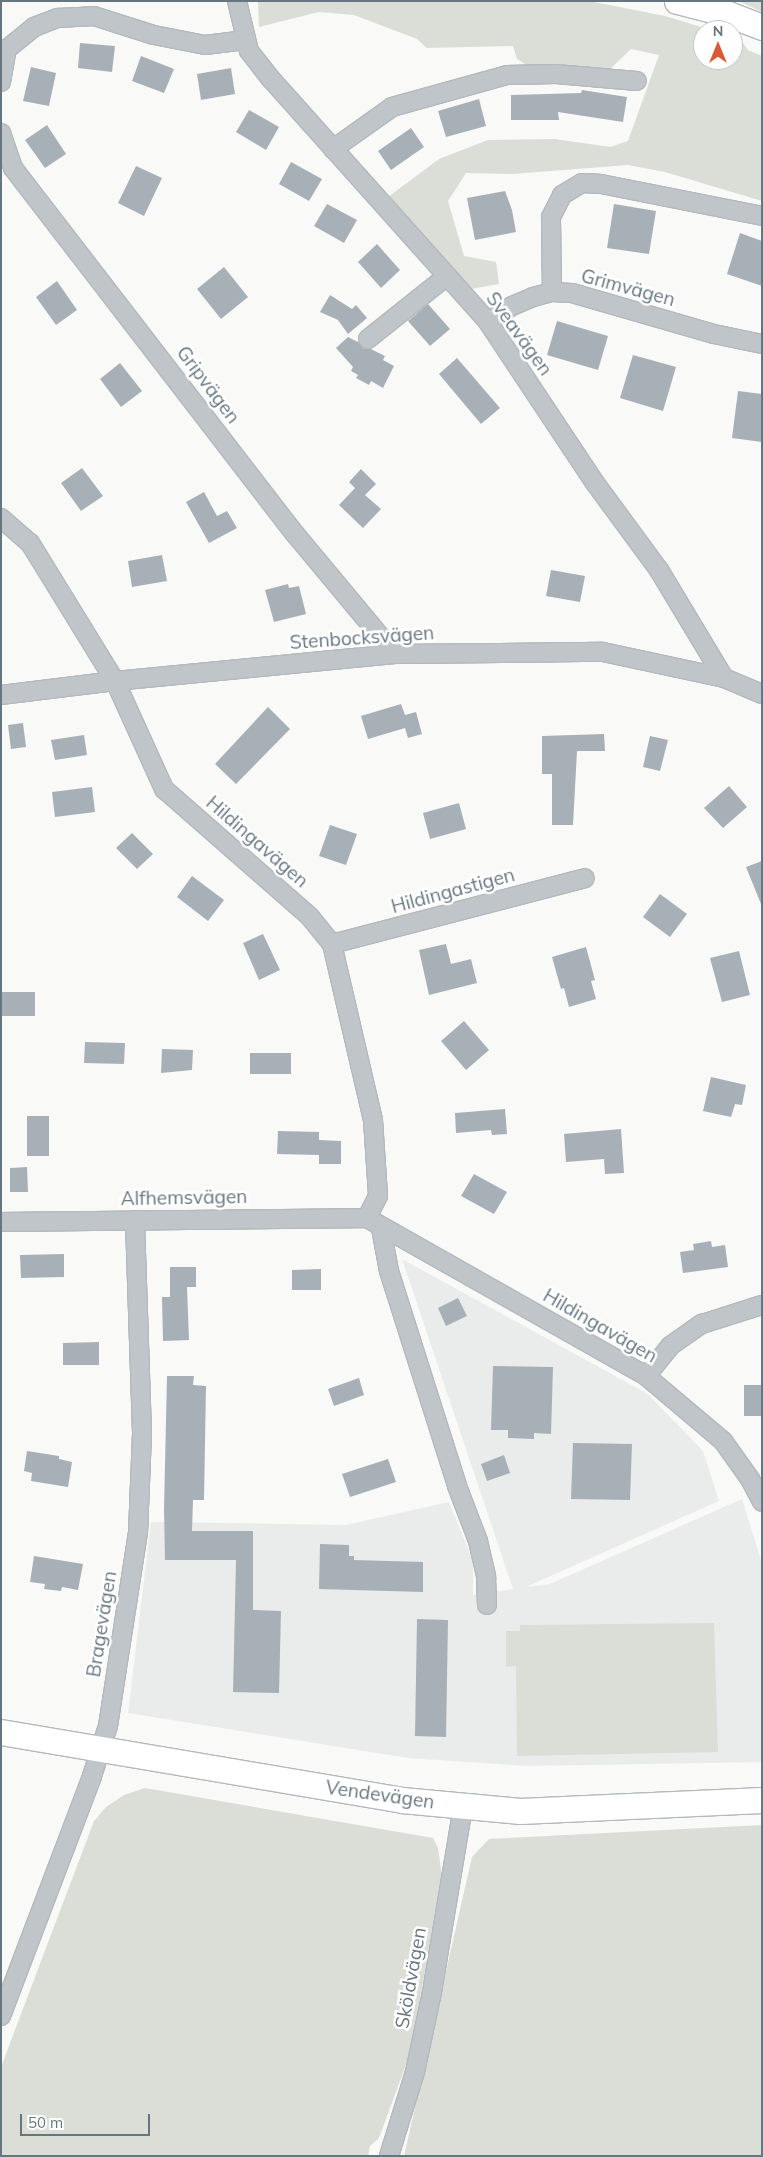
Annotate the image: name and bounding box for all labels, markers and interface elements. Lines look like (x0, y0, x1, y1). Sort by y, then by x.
north arrow (693, 20, 743, 70)
text: N (713, 22, 723, 40)
street label: Grimvägen (579, 265, 677, 311)
street label: Sveavägen (481, 288, 557, 380)
street label: Gripvägen (172, 342, 244, 428)
street label: Stenbocksvägen (289, 622, 435, 654)
street label: Hildingavägen (201, 791, 313, 893)
street label: Hildingastigen (389, 864, 517, 918)
street label: Alfhemsvägen (120, 1185, 248, 1211)
street label: Hildingavägen (539, 1284, 661, 1368)
street label: Bragevägen (82, 1569, 122, 1679)
street label: Vendevägen (324, 1776, 436, 1814)
street label: Sköldvägen (391, 1926, 431, 2030)
scale bar (22, 2104, 152, 2136)
text: 50 m (28, 2113, 63, 2132)

